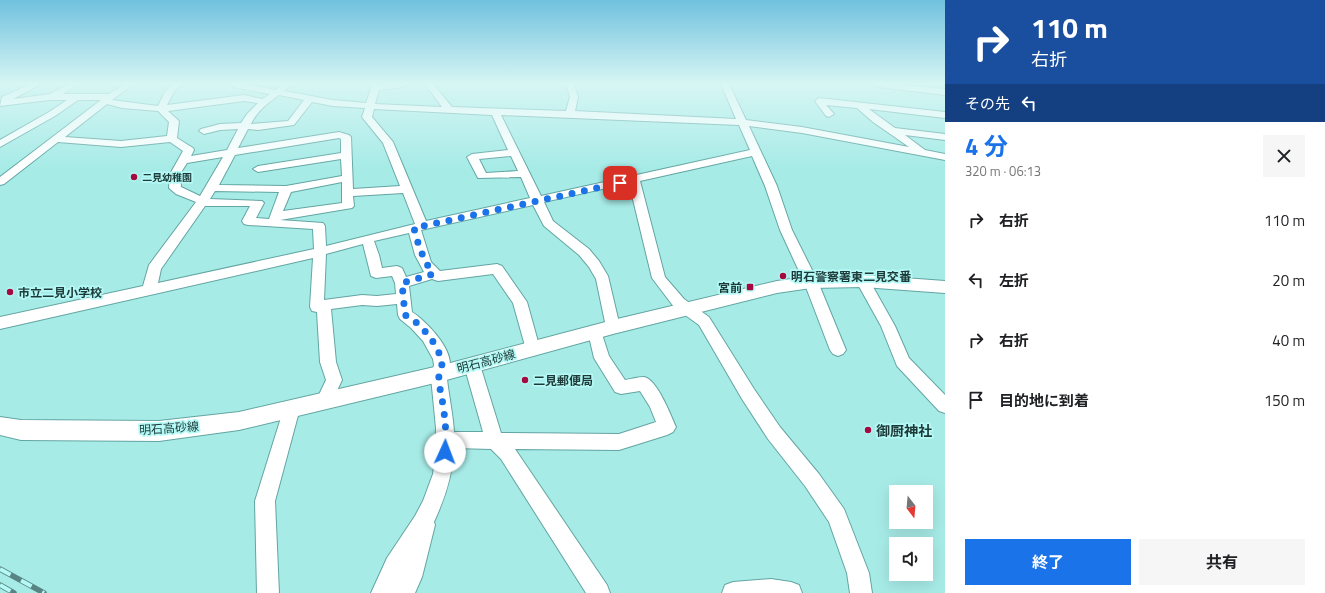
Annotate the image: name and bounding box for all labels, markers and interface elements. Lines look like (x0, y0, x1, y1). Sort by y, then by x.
text: 110 m (1031, 6, 1108, 49)
icon: right (965, 16, 1017, 68)
text: 右折 (1031, 46, 1067, 73)
text: その先 (965, 92, 1010, 115)
icon: left (1018, 92, 1040, 114)
text: 4 分 (965, 128, 1008, 164)
button: close (1263, 135, 1305, 177)
text: 320 m · 06:13 (965, 161, 1041, 181)
pin (603, 166, 637, 200)
place label: 二見幼稚園 (142, 170, 192, 185)
marker: 二見幼稚園 (129, 172, 139, 182)
icon: arrive (609, 172, 631, 194)
icon: right (965, 209, 987, 231)
text: 右折 (999, 209, 1029, 232)
text: 110 m (1264, 209, 1305, 232)
place label: 明石警察署東二見交番 (791, 267, 912, 286)
icon: left (965, 269, 987, 291)
text: 左折 (999, 269, 1029, 292)
text: 20 m (1272, 269, 1305, 292)
marker: 明石警察署東二見交番 (778, 271, 788, 281)
place label: 宮前 (718, 278, 742, 297)
marker: 宮前 (745, 282, 755, 292)
place label: 市立二見小学校 (18, 283, 102, 302)
marker: 市立二見小学校 (5, 287, 15, 297)
icon: right (965, 329, 987, 351)
text: 右折 (999, 329, 1029, 352)
text: 40 m (1272, 329, 1305, 352)
street label: 明石高砂線 (455, 344, 517, 378)
place label: 二見郵便局 (533, 371, 593, 390)
marker: 二見郵便局 (520, 375, 530, 385)
icon: arrive (965, 389, 987, 411)
text: 目的地に到着 (999, 389, 1089, 412)
text: 150 m (1264, 389, 1305, 412)
street label: 明石高砂線 (138, 416, 200, 440)
place label: 御厨神社 (876, 420, 932, 441)
marker: 御厨神社 (863, 425, 873, 435)
position arrow (424, 431, 466, 473)
north arrow (889, 485, 933, 529)
map controls (889, 485, 933, 581)
button: sound (889, 537, 933, 581)
button: 終了 (965, 539, 1131, 585)
button: 共有 (1139, 539, 1305, 585)

